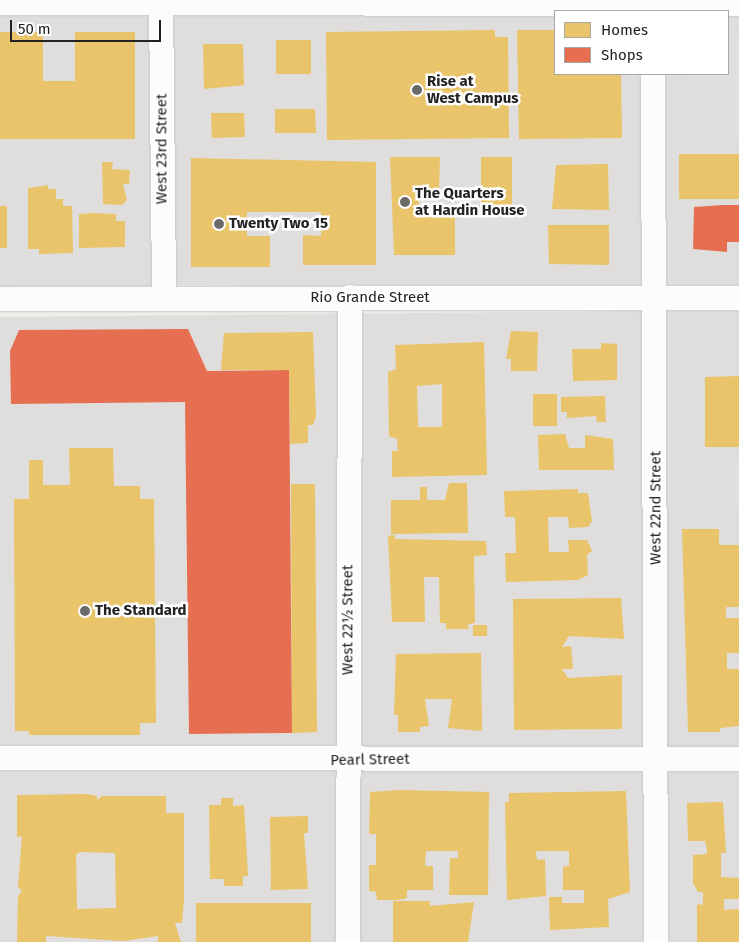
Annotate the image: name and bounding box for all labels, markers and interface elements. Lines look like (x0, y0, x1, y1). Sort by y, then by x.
scale bar (12, 10, 164, 42)
legend (554, 10, 729, 75)
text: 50 m (18, 20, 51, 38)
text: Homes (601, 21, 648, 39)
text: Shops (601, 46, 643, 64)
place label: Rise at West Campus (427, 72, 519, 107)
marker: Rise at West Campus (411, 84, 423, 96)
street label: West 23rd Street (153, 94, 171, 204)
place label: The Quarters at Hardin House (415, 184, 525, 219)
marker: The Quarters at Hardin House (399, 196, 411, 208)
place label: Twenty Two 15 (229, 215, 328, 233)
marker: Twenty Two 15 (213, 218, 225, 230)
street label: Rio Grande Street (310, 289, 430, 307)
street label: West 22nd Street (647, 451, 665, 565)
street label: West 22½ Street (339, 565, 357, 675)
place label: The Standard (95, 602, 186, 620)
marker: The Standard (79, 605, 91, 617)
street label: Pearl Street (330, 750, 410, 770)

